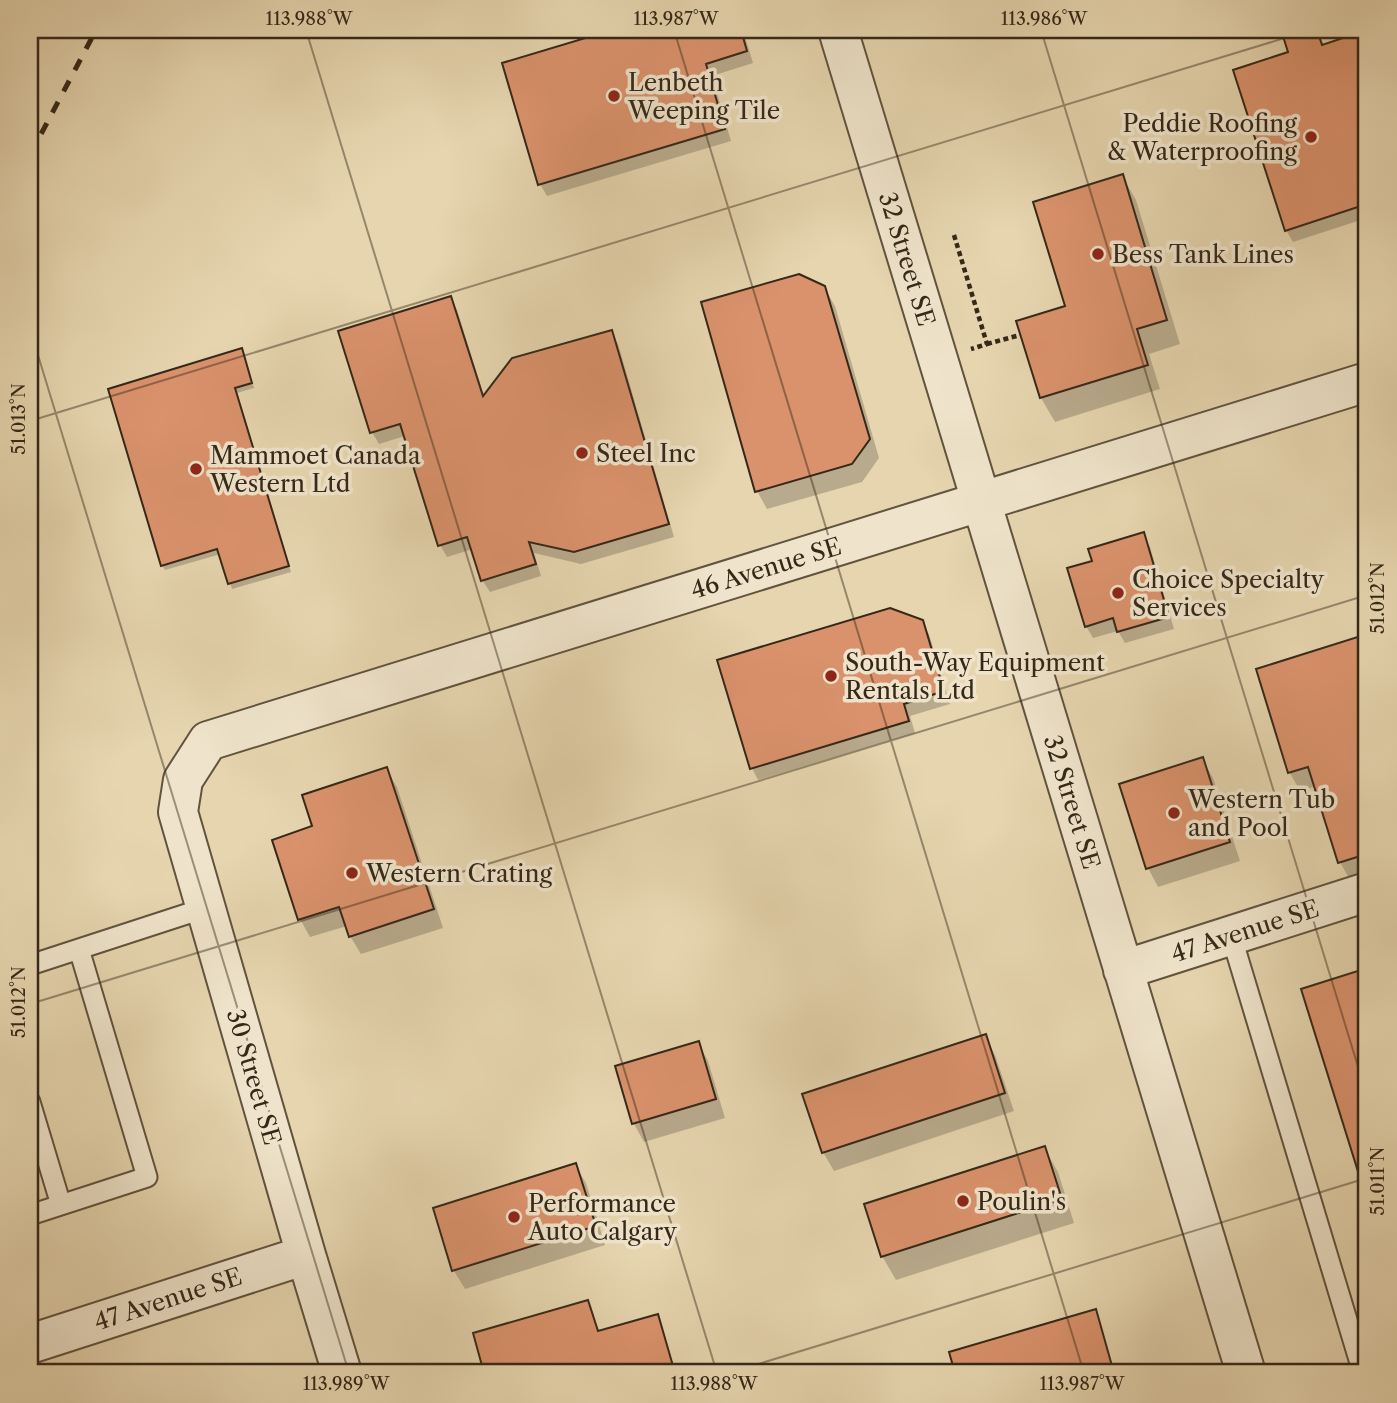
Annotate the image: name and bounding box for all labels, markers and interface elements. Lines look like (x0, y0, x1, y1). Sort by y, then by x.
text: 113.988°W (266, 8, 354, 30)
text: 113.987°W (633, 8, 720, 30)
text: 113.986°W (1001, 8, 1088, 30)
place label: Lenbeth Weeping Tile (627, 68, 780, 125)
marker: Lenbeth Weeping Tile (606, 88, 622, 104)
place label: Peddie Roofing & Waterproofing (1107, 109, 1297, 166)
marker: Peddie Roofing & Waterproofing (1303, 129, 1319, 145)
street label: 32 Street SE (873, 188, 941, 330)
place label: Bess Tank Lines (1112, 240, 1294, 269)
marker: Bess Tank Lines (1090, 246, 1106, 262)
text: 51.013°N (8, 383, 30, 455)
place label: Steel Inc (596, 439, 696, 468)
place label: Mammoet Canada Western Ltd (209, 441, 421, 498)
marker: Steel Inc (574, 445, 590, 461)
marker: Mammoet Canada Western Ltd (188, 461, 204, 477)
street label: 46 Avenue SE (687, 531, 845, 605)
text: 51.012°N (1367, 562, 1389, 634)
place label: Choice Specialty Services (1132, 565, 1325, 622)
marker: Choice Specialty Services (1110, 585, 1126, 601)
place label: South-Way Equipment Rentals Ltd (845, 648, 1105, 705)
marker: South-Way Equipment Rentals Ltd (823, 668, 839, 684)
street label: 32 Street SE (1038, 731, 1106, 873)
place label: Western Tub and Pool (1187, 785, 1335, 842)
marker: Western Tub and Pool (1166, 805, 1182, 821)
place label: Western Crating (365, 859, 552, 888)
marker: Western Crating (344, 865, 360, 881)
street label: 47 Avenue SE (1167, 893, 1323, 969)
text: 51.012°N (8, 966, 30, 1038)
street label: 30 Street SE (221, 1006, 287, 1148)
text: 51.011°N (1367, 1146, 1389, 1215)
place label: Poulin's (977, 1187, 1066, 1216)
place label: Performance Auto Calgary (527, 1189, 677, 1246)
marker: Poulin's (955, 1193, 971, 1209)
marker: Performance Auto Calgary (506, 1209, 522, 1225)
street label: 47 Avenue SE (90, 1261, 246, 1337)
text: 113.989°W (303, 1373, 391, 1395)
text: 113.988°W (671, 1373, 759, 1395)
text: 113.987°W (1039, 1373, 1126, 1395)

